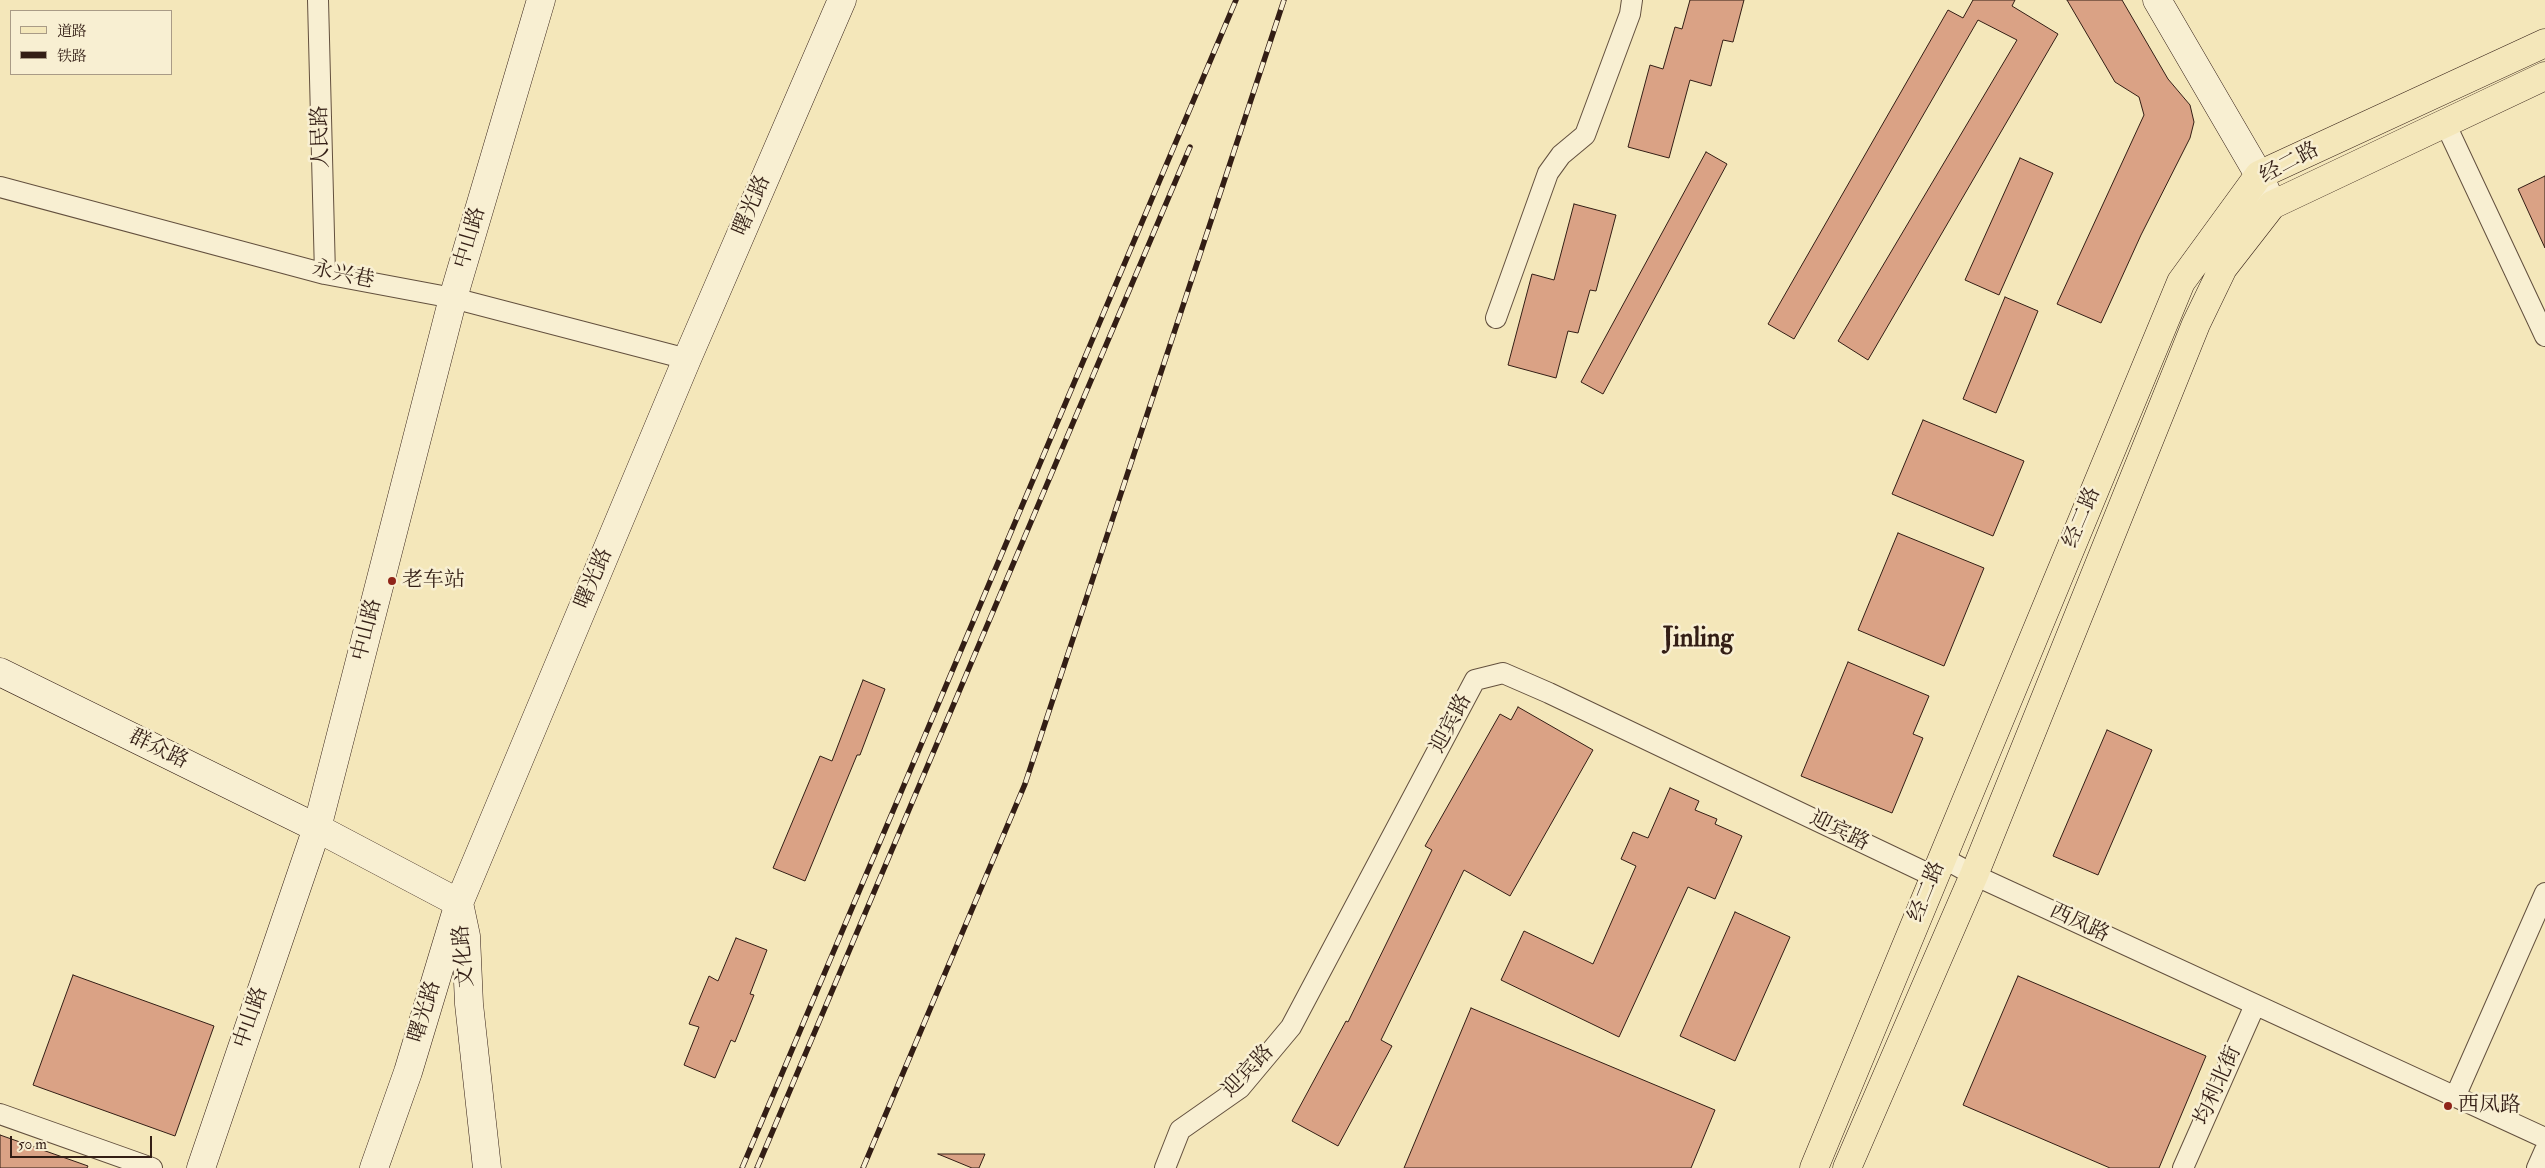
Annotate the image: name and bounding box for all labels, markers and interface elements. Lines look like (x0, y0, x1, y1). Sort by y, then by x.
legend (10, 10, 172, 75)
text: 道路 (57, 22, 87, 41)
text: 铁路 (57, 47, 87, 66)
street label: 人民路 (308, 105, 336, 169)
street label: 经二路 (2256, 138, 2324, 190)
street label: 曙光路 (729, 172, 777, 240)
street label: 中山路 (450, 204, 492, 272)
street label: 永兴巷 (310, 257, 376, 295)
street label: 经二路 (2059, 484, 2107, 552)
street label: 曙光路 (571, 545, 619, 613)
place label: 老车站 (402, 568, 465, 594)
marker: 老车站 (386, 575, 398, 587)
street label: 中山路 (348, 596, 388, 664)
district label: Jinling (1663, 624, 1733, 656)
street label: 迎宾路 (1426, 690, 1478, 758)
street label: 群众路 (124, 725, 192, 775)
street label: 迎宾路 (1805, 807, 1873, 857)
street label: 经二路 (1905, 858, 1951, 926)
street label: 西凤路 (2045, 899, 2113, 949)
street label: 文化路 (450, 924, 480, 988)
street label: 曙光路 (405, 978, 447, 1046)
street label: 中山路 (230, 984, 274, 1052)
street label: 迎宾路 (1218, 1041, 1280, 1103)
street label: 均利北街 (2190, 1043, 2248, 1129)
place label: 西凤路 (2458, 1093, 2521, 1119)
marker: 西凤路 (2442, 1100, 2454, 1112)
scale bar (12, 1126, 155, 1158)
text: 50 m (18, 1135, 47, 1154)

